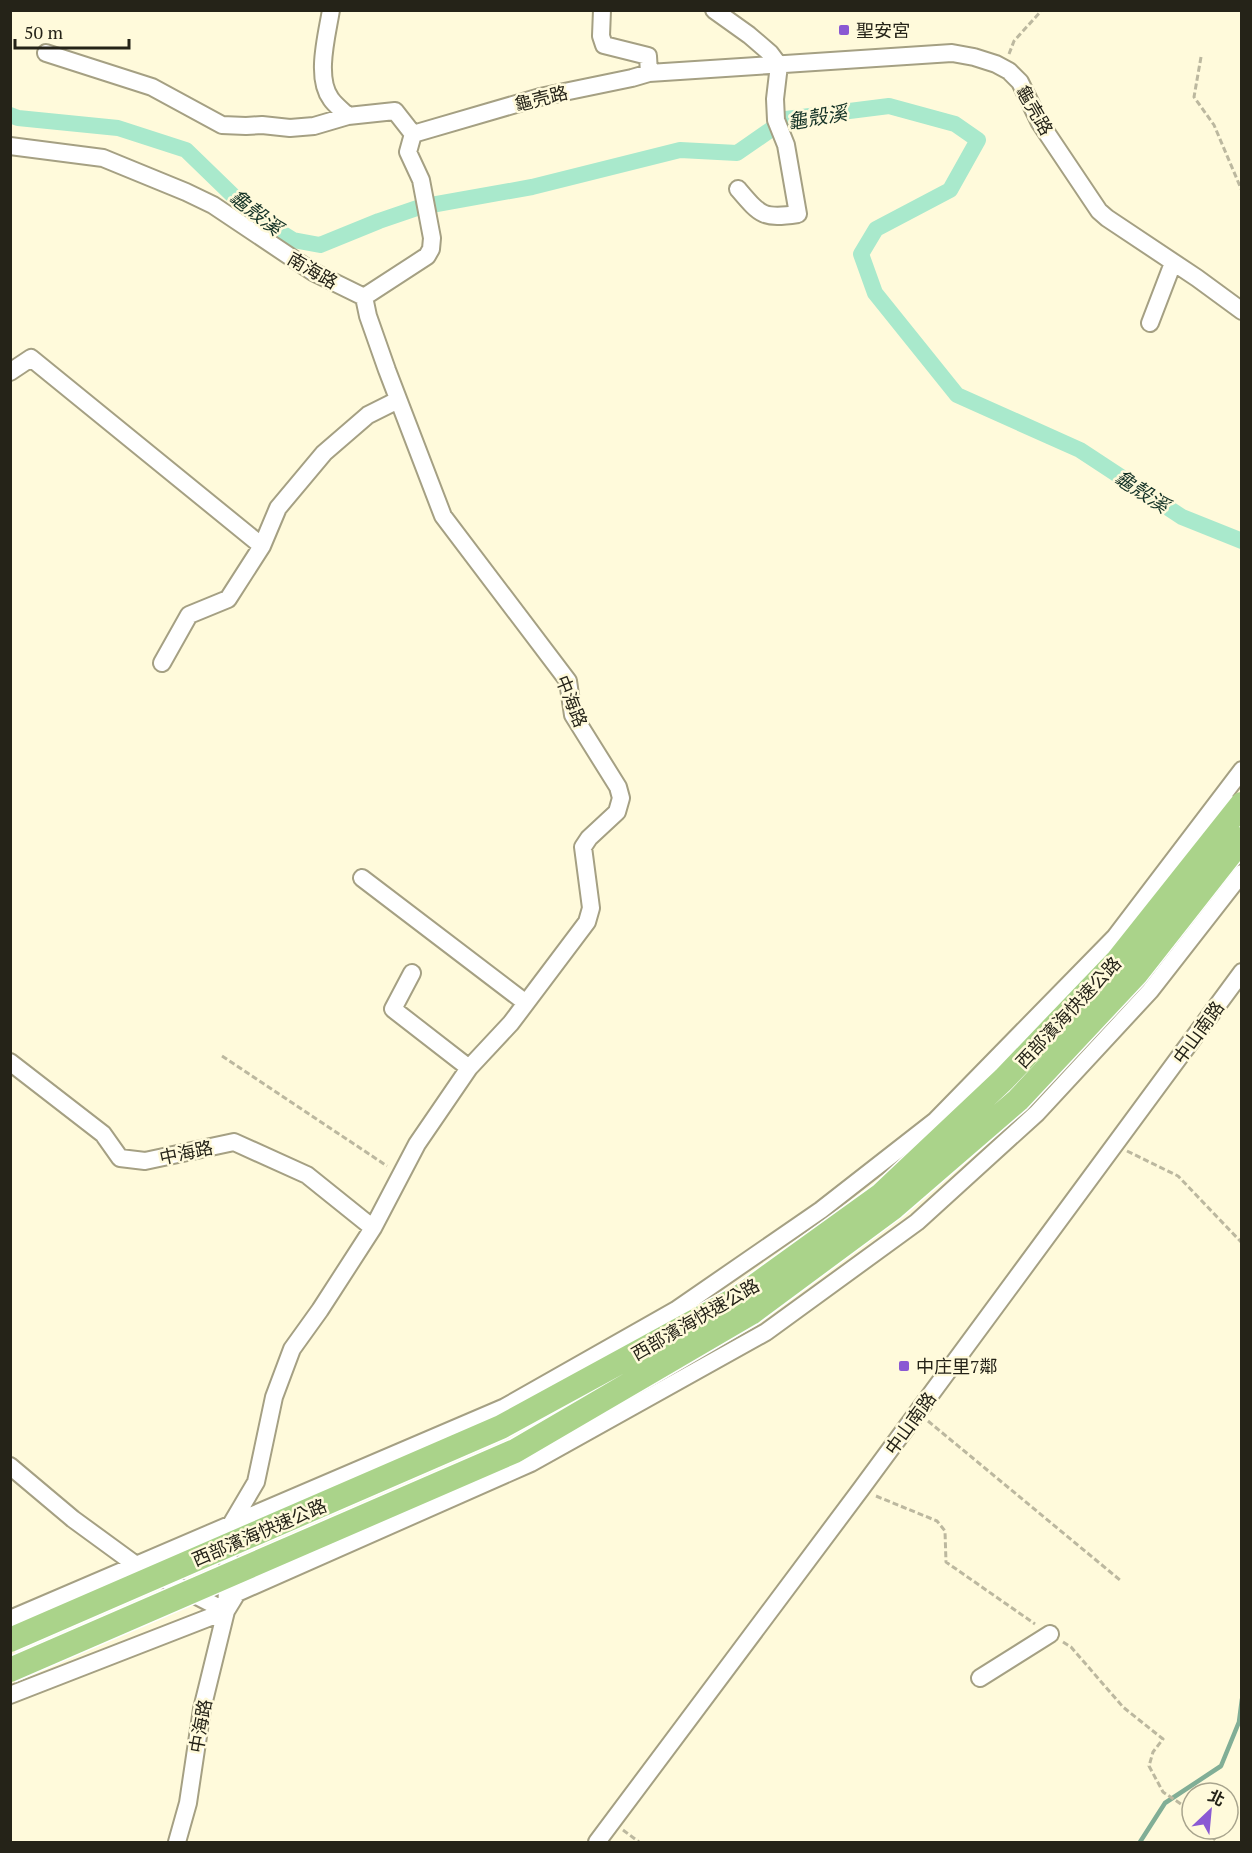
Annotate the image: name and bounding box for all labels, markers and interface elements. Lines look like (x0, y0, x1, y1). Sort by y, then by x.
scale bar (15, 12, 129, 50)
place label: 聖安宮 (856, 18, 910, 42)
text: 50 m (24, 20, 64, 44)
marker: 聖安宮 (837, 23, 851, 37)
street label: 龜壳路 (512, 80, 570, 116)
street label: 龜壳路 (1011, 81, 1059, 139)
water label: 龜殼溪 (785, 98, 852, 136)
water label: 龜殼溪 (224, 183, 290, 243)
street label: 南海路 (284, 246, 342, 294)
water label: 龜殼溪 (1109, 463, 1177, 520)
street label: 中海路 (551, 671, 593, 731)
street label: 西部濱海快速公路 (1010, 951, 1126, 1073)
street label: 中山南路 (1167, 996, 1229, 1068)
street label: 中海路 (157, 1135, 215, 1169)
street label: 西部濱海快速公路 (627, 1273, 763, 1365)
place label: 中庄里7鄰 (916, 1354, 998, 1378)
marker: 中庄里7鄰 (897, 1359, 911, 1373)
street label: 中山南路 (879, 1387, 941, 1459)
street label: 西部濱海快速公路 (188, 1493, 330, 1571)
street label: 中海路 (183, 1697, 217, 1755)
north arrow (1180, 1781, 1240, 1841)
text: 北 (1205, 1784, 1229, 1811)

